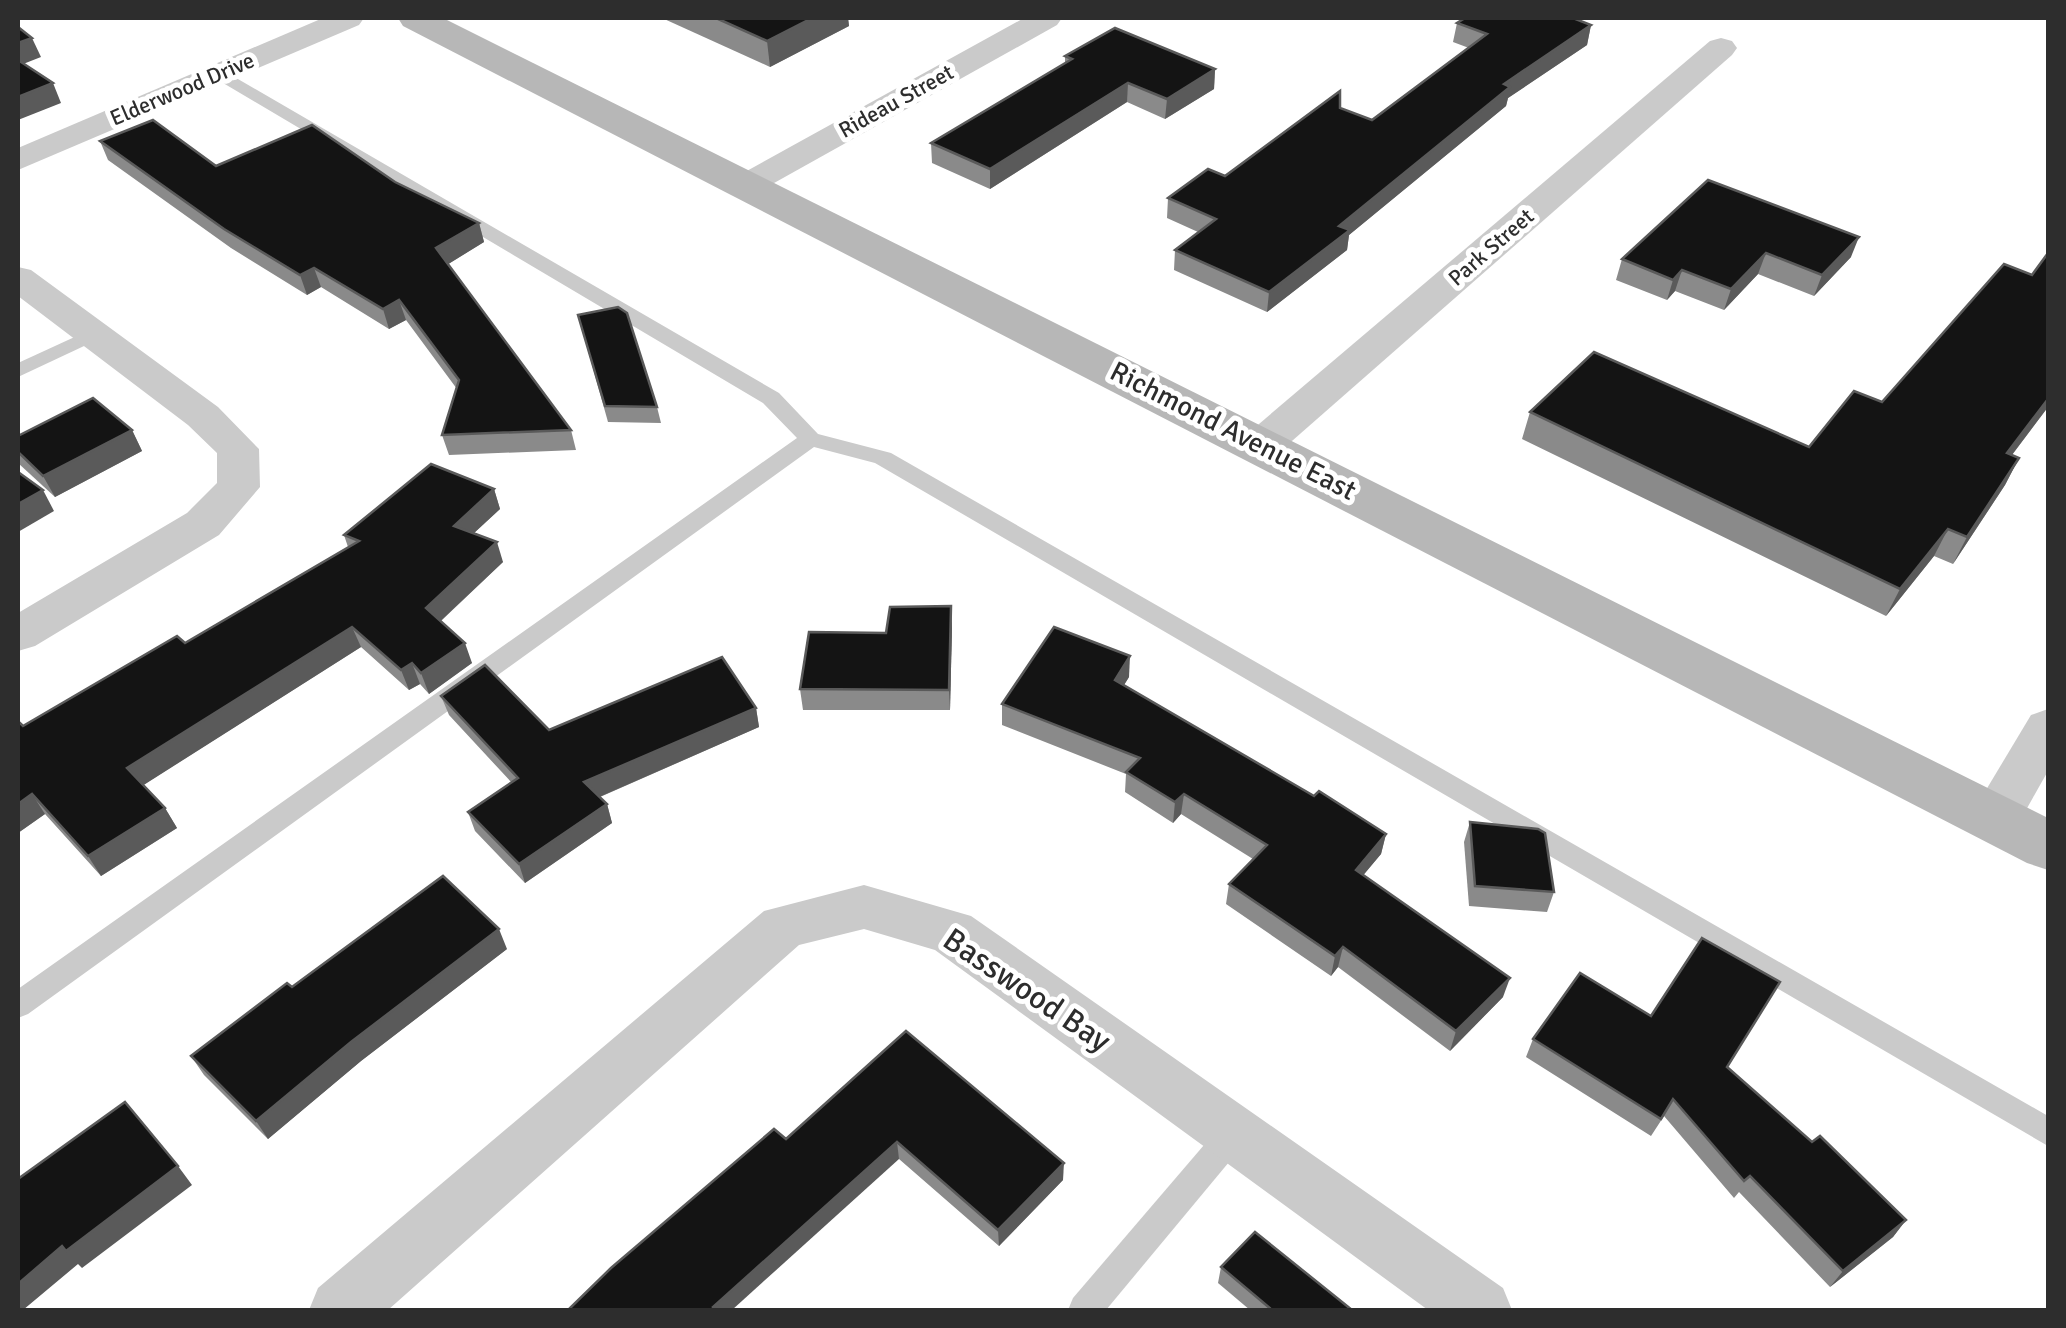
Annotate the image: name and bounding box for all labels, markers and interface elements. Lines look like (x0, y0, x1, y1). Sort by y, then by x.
street label: Elderwood Drive (106, 46, 258, 132)
street label: Rideau Street (834, 58, 958, 144)
street label: Park Street (1443, 202, 1539, 291)
street label: Richmond Avenue East (1104, 354, 1362, 508)
street label: Basswood Bay (936, 920, 1118, 1060)

